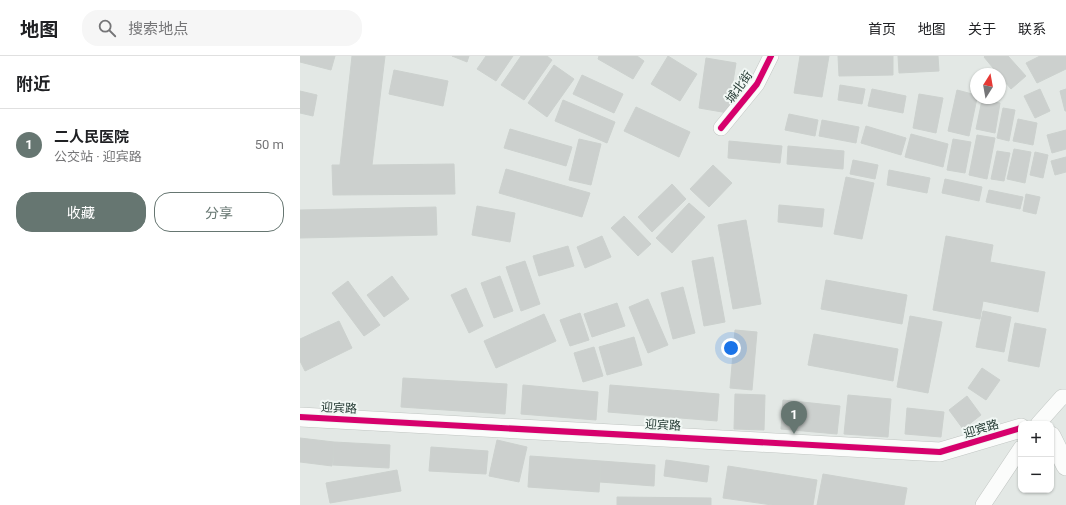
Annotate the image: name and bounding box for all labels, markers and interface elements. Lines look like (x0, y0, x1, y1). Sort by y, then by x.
search box (82, 10, 362, 46)
icon: search (96, 17, 118, 39)
text: 地图 (20, 18, 58, 41)
text: 搜索地点 (128, 20, 188, 38)
text: 首页 (868, 21, 896, 37)
text: 地图 (918, 21, 946, 37)
text: 关于 (968, 21, 996, 37)
text: 联系 (1018, 21, 1046, 37)
street label: 城北街 (723, 68, 755, 106)
north arrow (970, 68, 1006, 104)
text: 附近 (16, 74, 50, 94)
text: 二人民医院 (54, 128, 129, 146)
text: 1 (25, 137, 33, 152)
text: 50 m (255, 137, 284, 152)
text: 公交站 · 迎宾路 (54, 149, 142, 164)
button: 收藏 (16, 192, 146, 232)
button: 分享 (154, 192, 284, 232)
your location (721, 338, 741, 358)
street label: 迎宾路 (321, 400, 357, 416)
pin: 1 (781, 401, 807, 434)
street label: 迎宾路 (645, 417, 681, 433)
street label: 迎宾路 (962, 417, 1000, 441)
map controls (1018, 421, 1054, 493)
button: + (1018, 421, 1054, 457)
button: − (1018, 457, 1054, 493)

